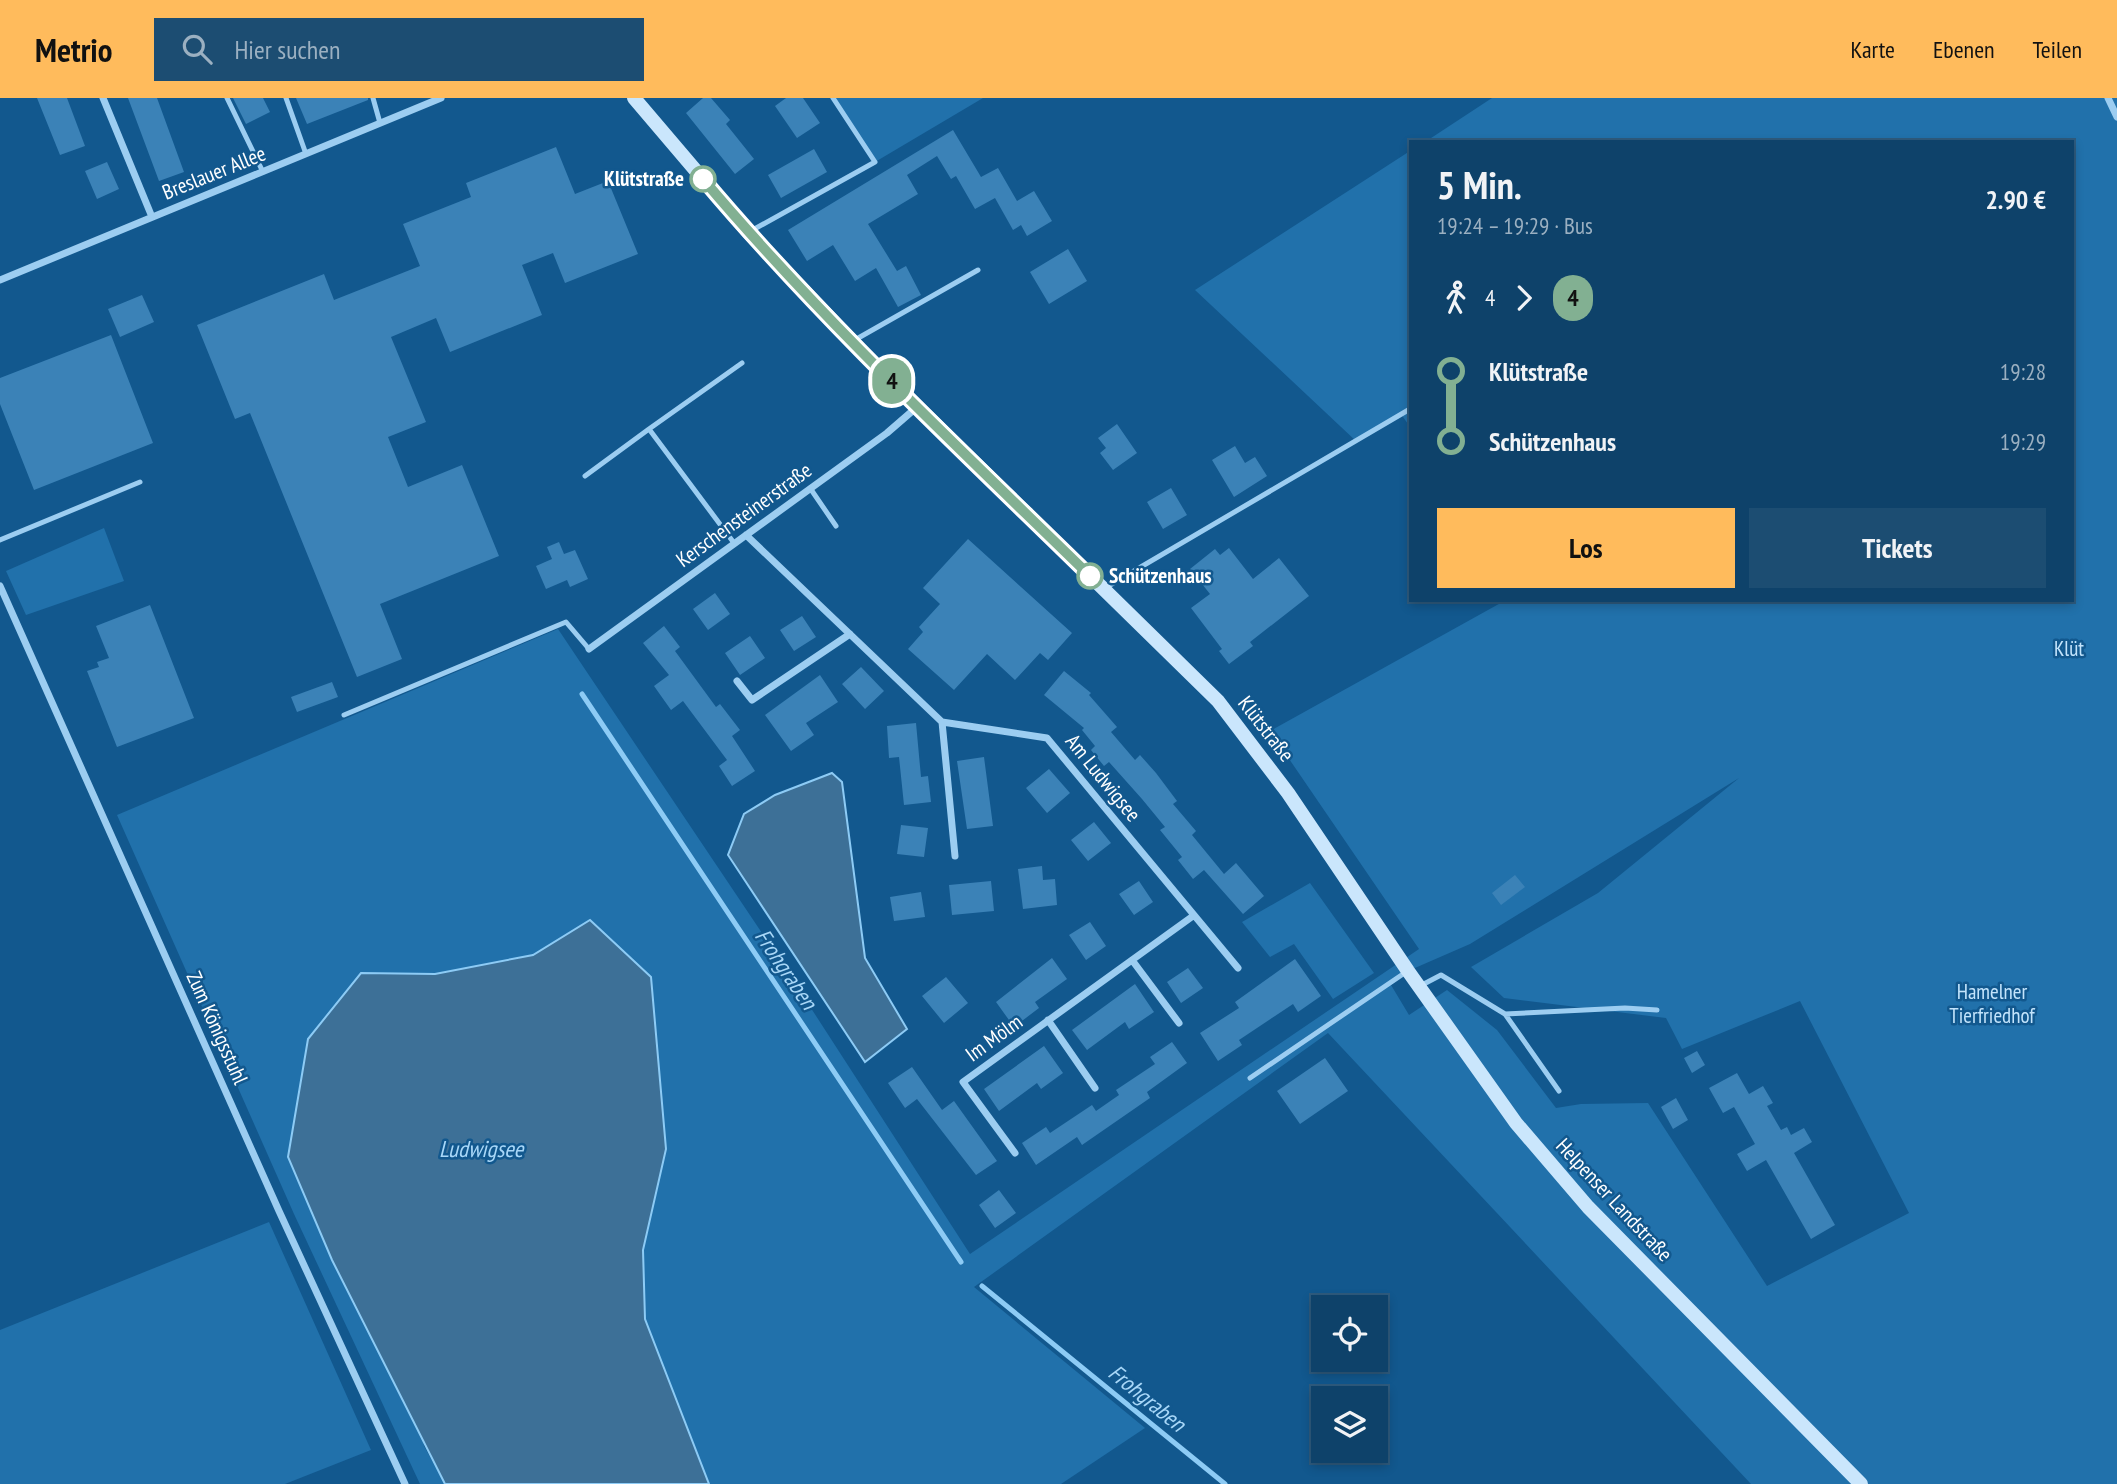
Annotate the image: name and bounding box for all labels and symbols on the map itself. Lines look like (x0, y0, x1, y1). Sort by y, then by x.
street label: Breslauer Allee (158, 140, 269, 205)
place label: Klütstraße (604, 165, 684, 192)
marker: Klütstraße (690, 166, 716, 192)
line badge: 4 (869, 358, 915, 404)
street label: Kerschensteinerstraße (671, 456, 817, 573)
place label: Schützenhaus (1109, 562, 1212, 589)
marker: Schützenhaus (1077, 563, 1103, 589)
park label: Klüt (2054, 635, 2084, 662)
street label: Klütstraße (1232, 690, 1300, 767)
street label: Am Ludwigsee (1060, 728, 1147, 827)
water label: Frohgraben (749, 923, 825, 1016)
street label: Zum Königsstuhl (181, 967, 254, 1089)
park label: Hamelner Tierfriedhof (1949, 978, 2035, 1029)
street label: Im Mölm (960, 1008, 1028, 1067)
street label: Helpenser Landstraße (1550, 1132, 1678, 1267)
water label: Ludwigsee (439, 1134, 525, 1163)
water label: Frohgraben (1103, 1358, 1193, 1439)

